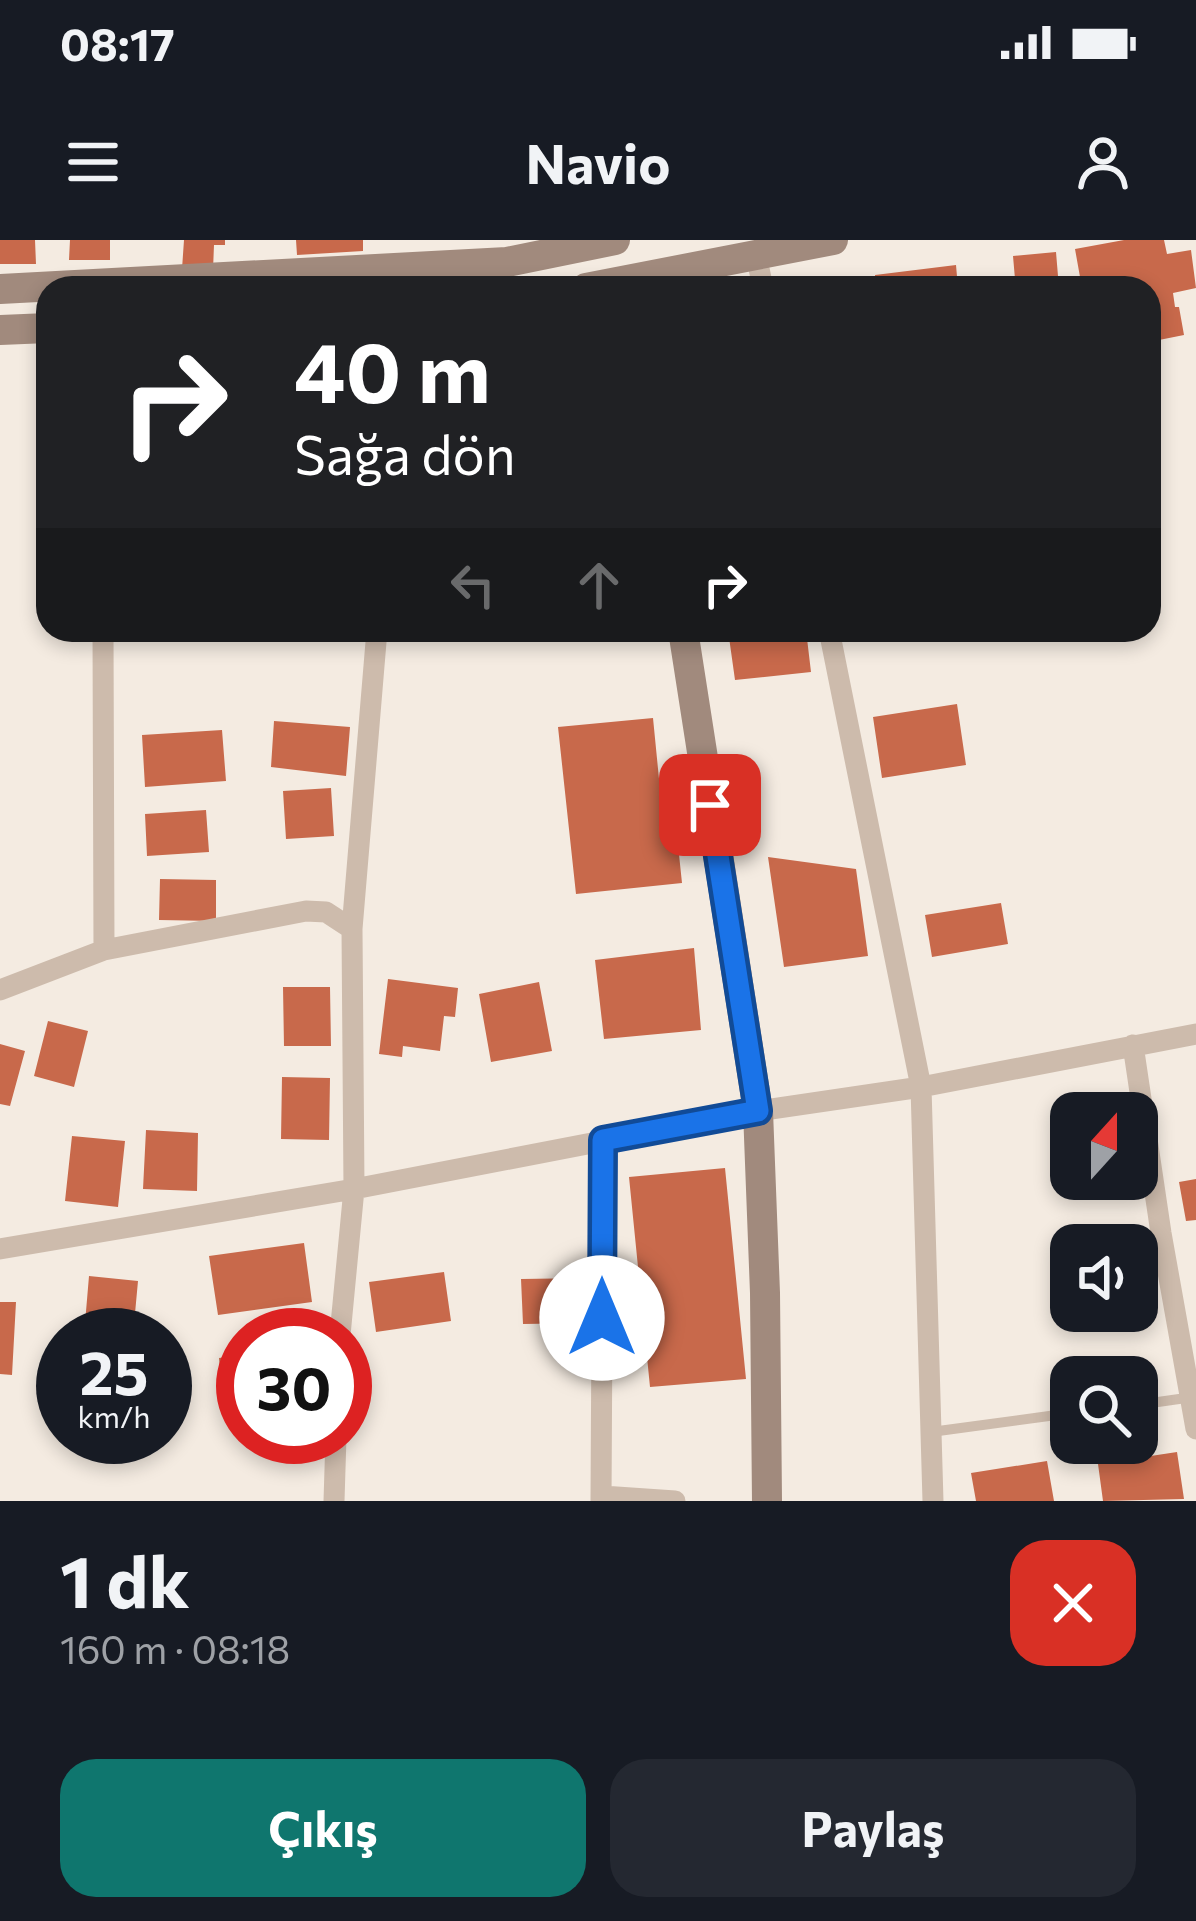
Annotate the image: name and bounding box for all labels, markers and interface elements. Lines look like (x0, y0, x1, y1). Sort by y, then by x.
text: 08:17 (60, 15, 175, 70)
icon: menu (60, 129, 126, 195)
text: Navio (526, 129, 670, 195)
icon: person (1070, 129, 1136, 195)
text: 40 m (294, 318, 491, 420)
icon: right (96, 324, 252, 480)
text: Sağa dön (294, 420, 516, 486)
icon: left (440, 552, 506, 618)
icon: ahead (566, 552, 632, 618)
icon: right (692, 552, 758, 618)
pin (659, 754, 761, 856)
icon: arrive (677, 772, 743, 838)
north arrow (1050, 1092, 1158, 1200)
map controls (1050, 1092, 1158, 1464)
button: sound (1050, 1224, 1158, 1332)
position arrow (539, 1255, 665, 1381)
speed limit sign: 30 (216, 1308, 372, 1464)
text: 25 (79, 1334, 149, 1407)
button: search (1050, 1356, 1158, 1464)
text: km/h (78, 1397, 150, 1434)
text: 1 dk (60, 1535, 190, 1623)
button: close (1010, 1540, 1136, 1666)
text: 160 m · 08:18 (60, 1624, 290, 1672)
button: Çıkış (60, 1759, 586, 1897)
button: Paylaş (610, 1759, 1136, 1897)

